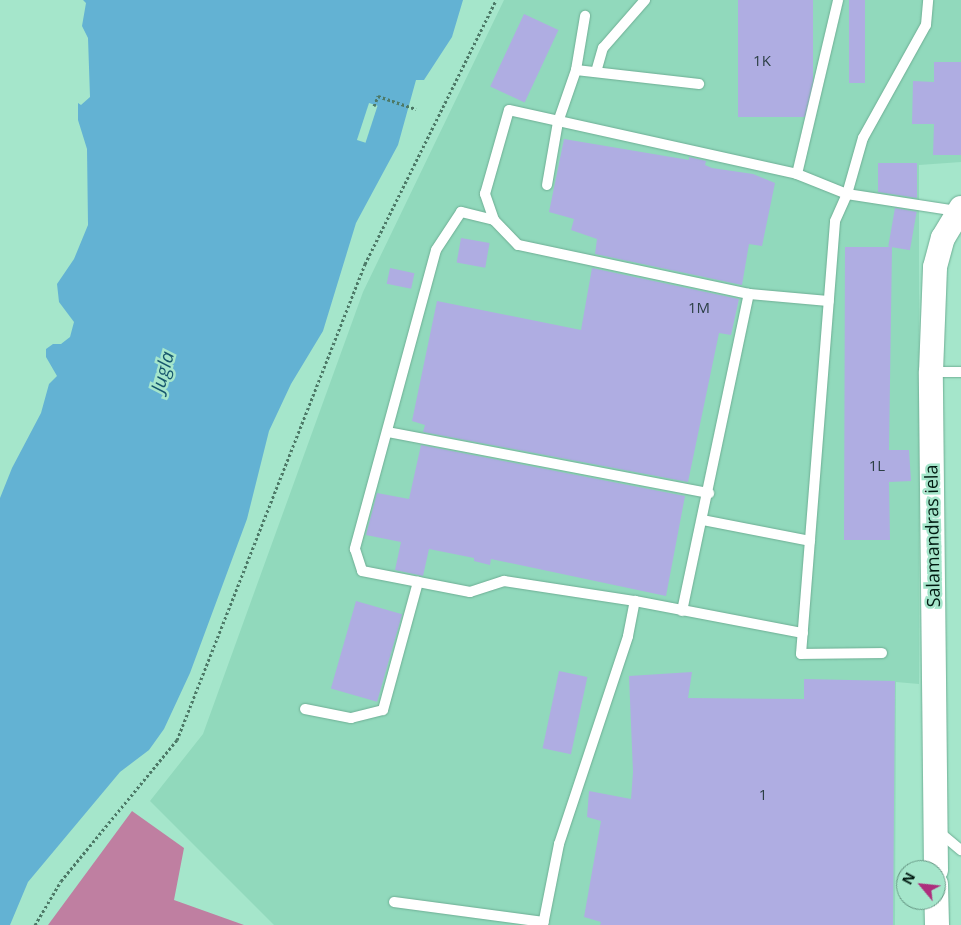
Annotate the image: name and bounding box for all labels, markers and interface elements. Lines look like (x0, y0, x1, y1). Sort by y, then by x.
house number: 1K (753, 52, 771, 70)
house number: 1M (688, 299, 710, 317)
water label: Jugla (147, 349, 179, 395)
house number: 1L (869, 457, 885, 475)
street label: Salamandras iela (920, 464, 944, 608)
house number: 1 (759, 786, 767, 804)
north arrow (896, 860, 946, 910)
text: N (897, 869, 919, 888)

